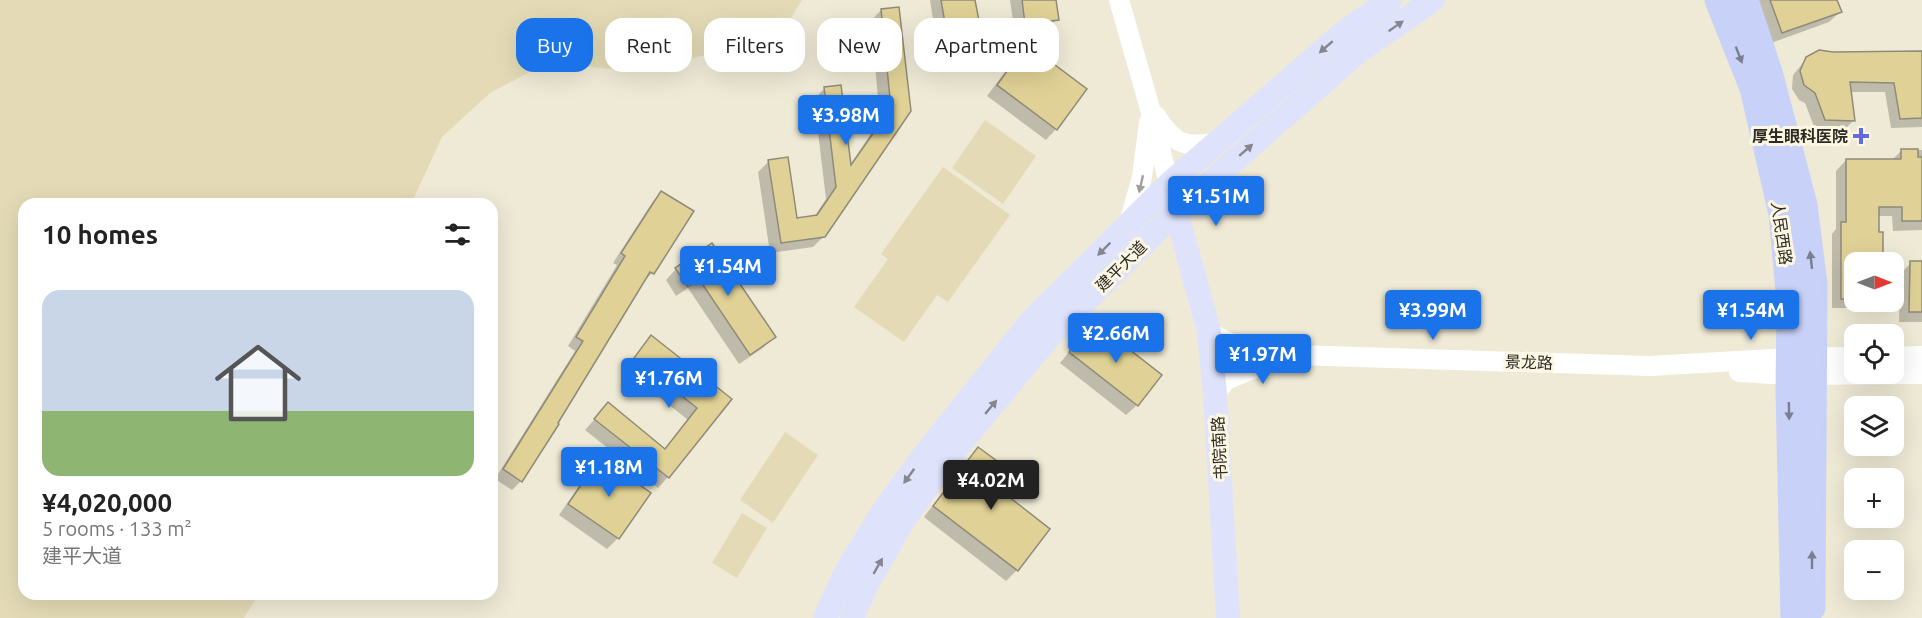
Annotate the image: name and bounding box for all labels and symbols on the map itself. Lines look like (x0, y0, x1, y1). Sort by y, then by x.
one-way arrow (1387, 20, 1403, 32)
one-way arrow (1319, 40, 1334, 53)
one-way arrow (1735, 46, 1745, 64)
pin: ¥3.98M (797, 95, 895, 146)
place label: 厚生眼科医院 (1752, 127, 1848, 145)
marker: 厚生眼科医院 (1852, 127, 1870, 145)
one-way arrow (1238, 144, 1253, 157)
one-way arrow (1135, 174, 1145, 193)
pin: ¥1.51M (1167, 176, 1265, 227)
street label: 人民西路 (1769, 200, 1795, 266)
street label: 建平大道 (1092, 237, 1150, 295)
one-way arrow (1097, 241, 1111, 255)
pin: ¥1.54M (679, 246, 777, 297)
one-way arrow (1806, 250, 1815, 269)
north arrow (1844, 252, 1904, 312)
pin: ¥3.99M (1384, 290, 1482, 341)
pin: ¥1.54M (1702, 290, 1800, 341)
pin: ¥2.66M (1067, 313, 1165, 364)
pin: ¥1.97M (1214, 334, 1312, 385)
street label: 景龙路 (1505, 352, 1553, 372)
pin: ¥1.76M (620, 358, 718, 409)
one-way arrow (984, 399, 997, 415)
one-way arrow (1785, 402, 1794, 421)
street label: 书院南路 (1208, 416, 1230, 480)
pin: ¥1.18M (560, 447, 658, 498)
pin: ¥4.02M (942, 460, 1040, 511)
one-way arrow (903, 467, 915, 483)
one-way arrow (1807, 550, 1817, 569)
one-way arrow (872, 557, 882, 574)

